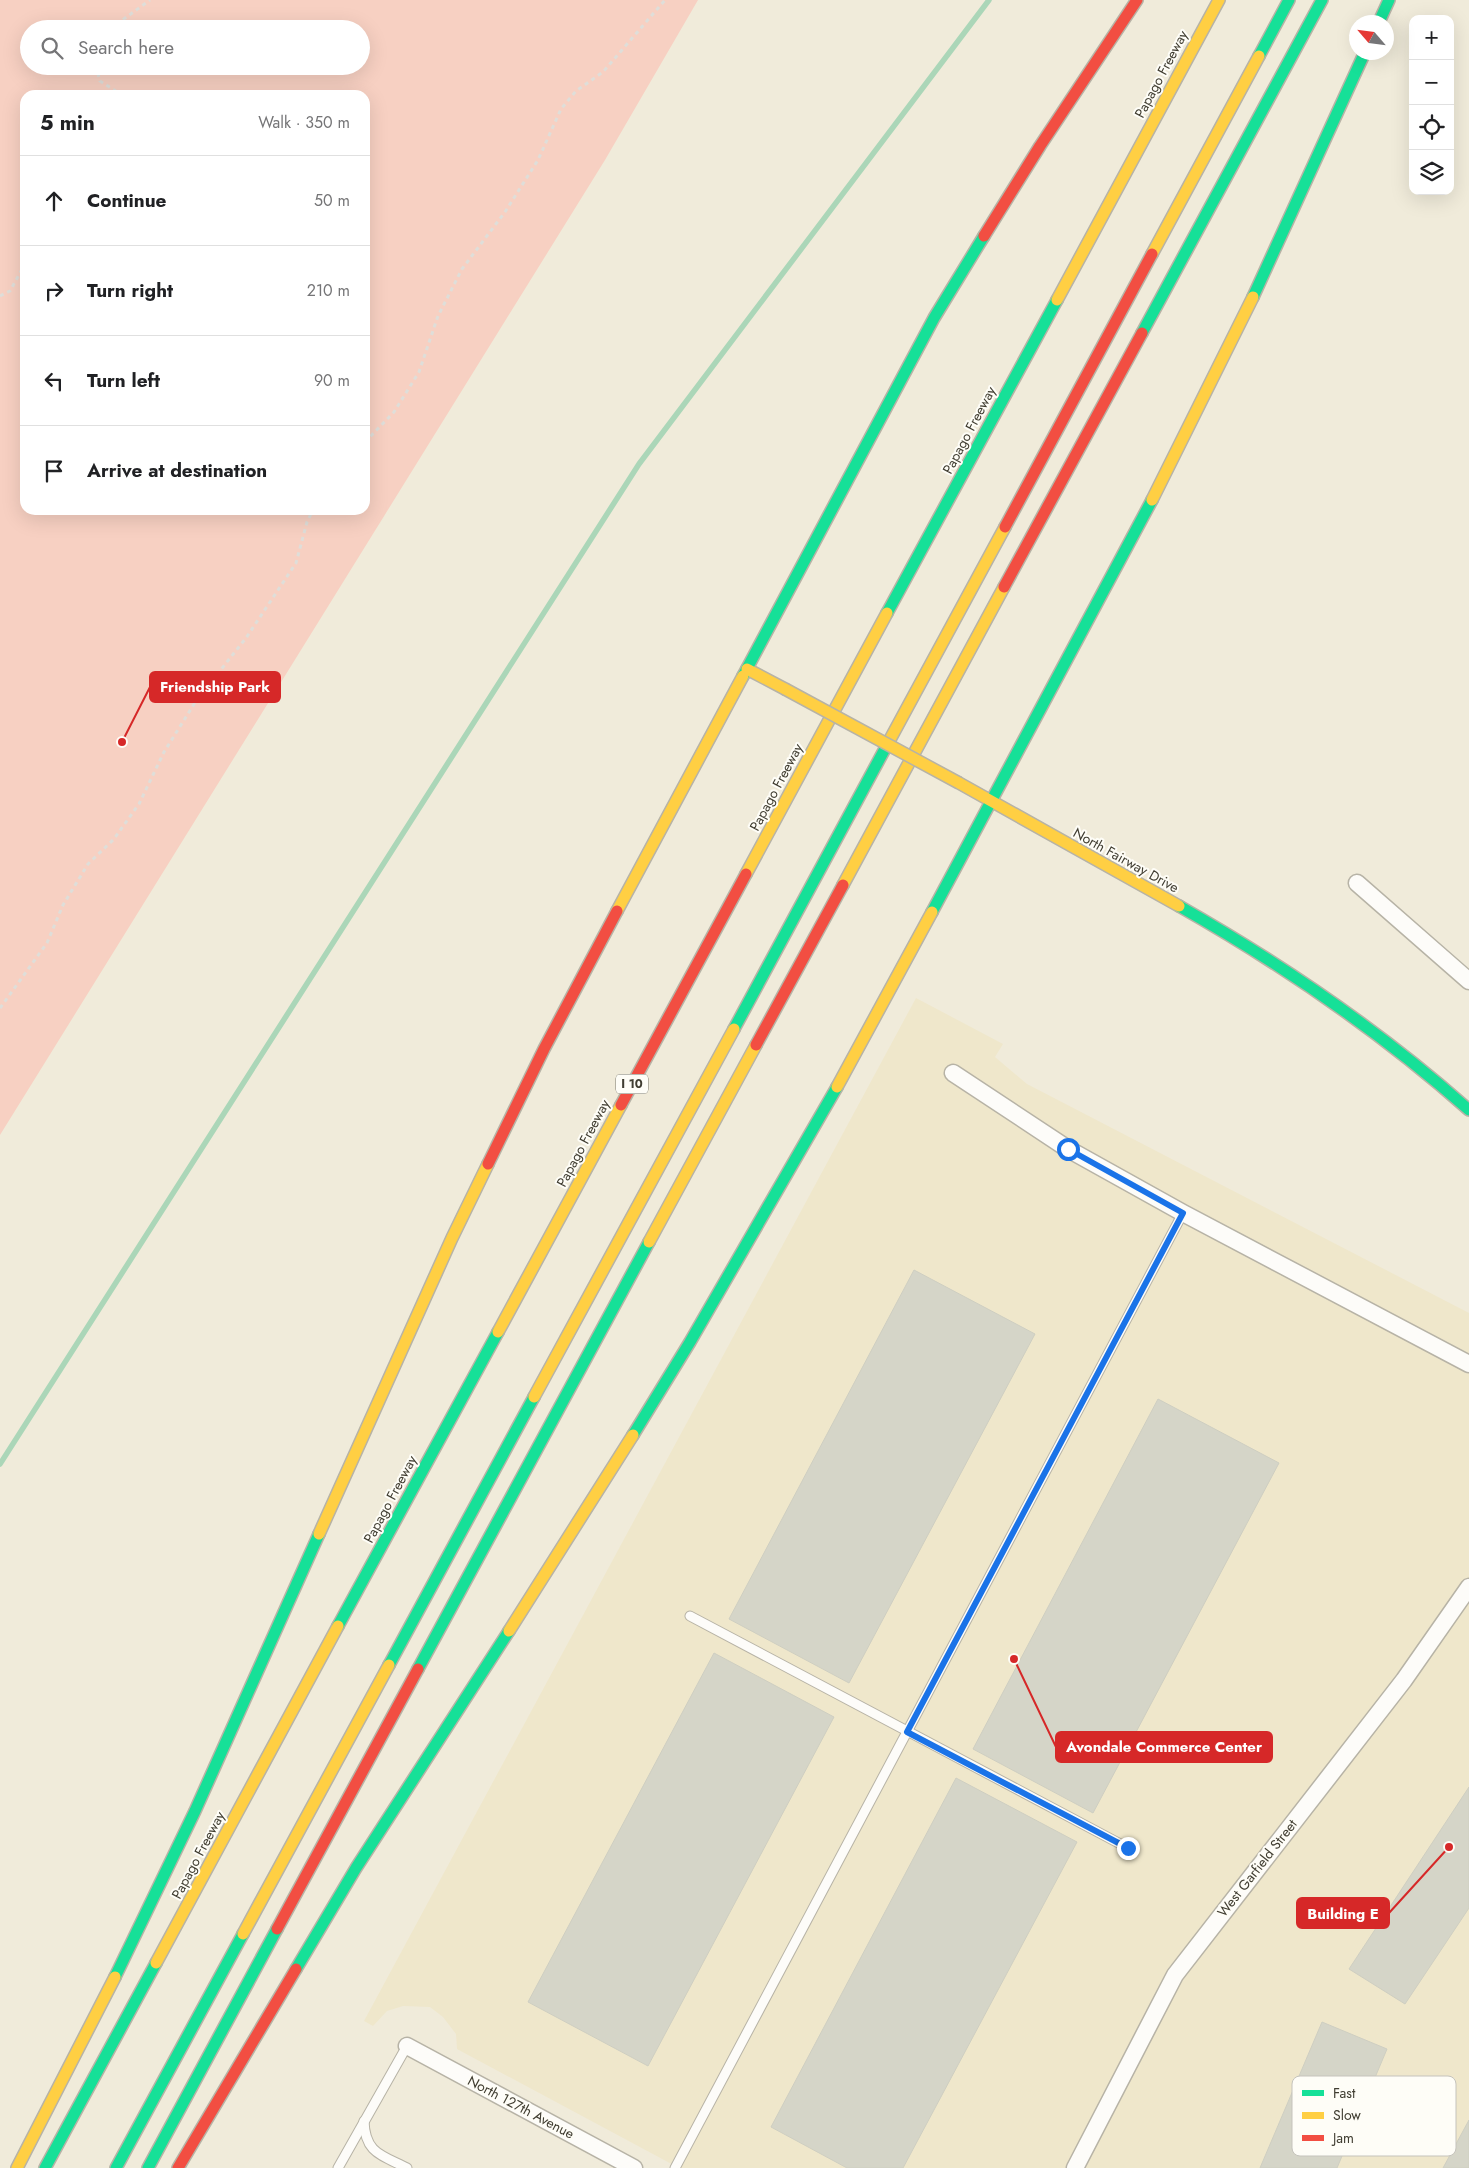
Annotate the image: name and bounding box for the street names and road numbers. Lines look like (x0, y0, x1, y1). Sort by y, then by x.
street label: Papago Freeway (1130, 26, 1193, 121)
street label: Papago Freeway (938, 382, 1001, 477)
street label: Papago Freeway (745, 739, 808, 834)
street label: North Fairway Drive (1070, 823, 1182, 897)
road number: I 10 (616, 1074, 648, 1094)
street label: Papago Freeway (552, 1095, 615, 1190)
street label: Papago Freeway (359, 1451, 422, 1546)
street label: Papago Freeway (167, 1807, 230, 1902)
street label: West Garfield Street (1212, 1814, 1302, 1921)
street label: North 127th Avenue (464, 2070, 578, 2144)

